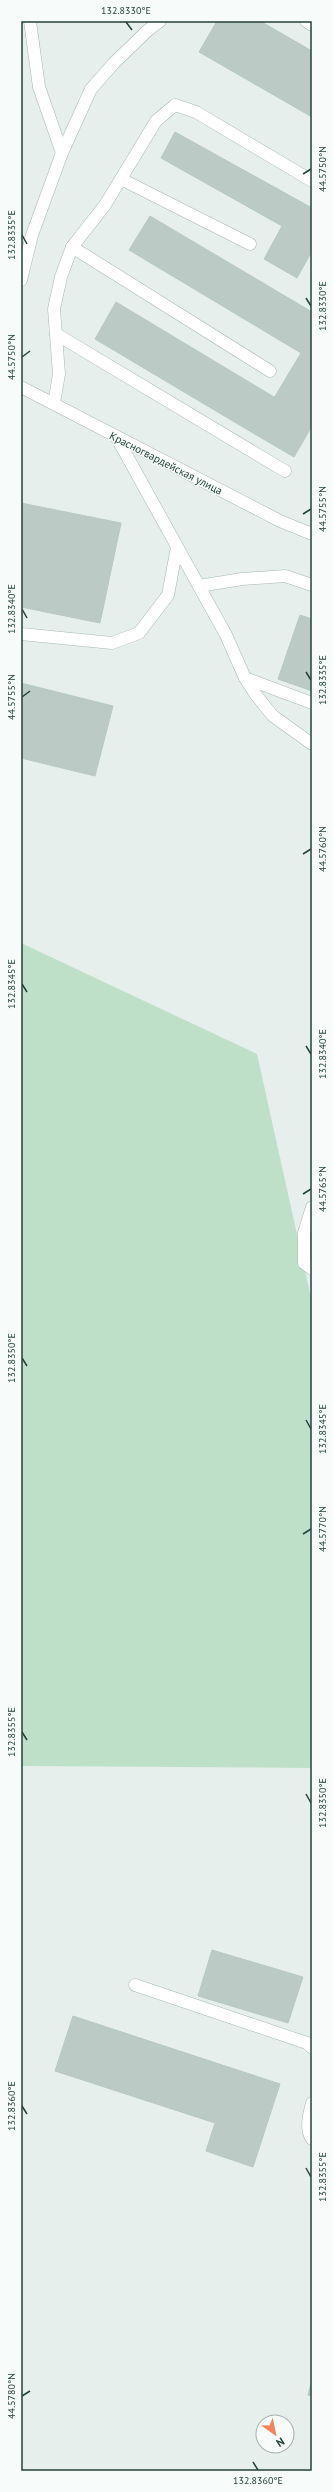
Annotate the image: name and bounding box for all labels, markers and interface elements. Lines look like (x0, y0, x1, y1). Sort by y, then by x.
text: 132.8330°E (101, 4, 151, 17)
text: 44.5750°N (316, 146, 329, 192)
text: 132.8335°E (5, 210, 18, 260)
text: 132.8330°E (316, 281, 329, 331)
text: 44.5750°N (5, 334, 18, 380)
street label: Красногвардейская улица (107, 428, 225, 498)
text: 44.5755°N (316, 486, 329, 532)
text: 132.8340°E (5, 584, 18, 634)
text: 132.8335°E (316, 655, 329, 705)
text: 44.5755°N (5, 674, 18, 720)
text: 44.5760°N (316, 826, 329, 872)
text: 132.8345°E (5, 959, 18, 1009)
text: 132.8340°E (316, 1029, 329, 1079)
text: 44.5765°N (316, 1166, 329, 1212)
text: 132.8350°E (5, 1333, 18, 1383)
text: 132.8345°E (316, 1404, 329, 1454)
text: 44.5770°N (316, 1506, 329, 1552)
text: 132.8355°E (5, 1707, 18, 1757)
text: 132.8350°E (316, 1778, 329, 1828)
text: 132.8360°E (5, 2081, 18, 2131)
text: 132.8355°E (316, 2152, 329, 2202)
text: 44.5780°N (5, 2373, 18, 2419)
north arrow (255, 2414, 295, 2454)
text: N (274, 2435, 287, 2450)
text: 132.8360°E (233, 2474, 283, 2487)

